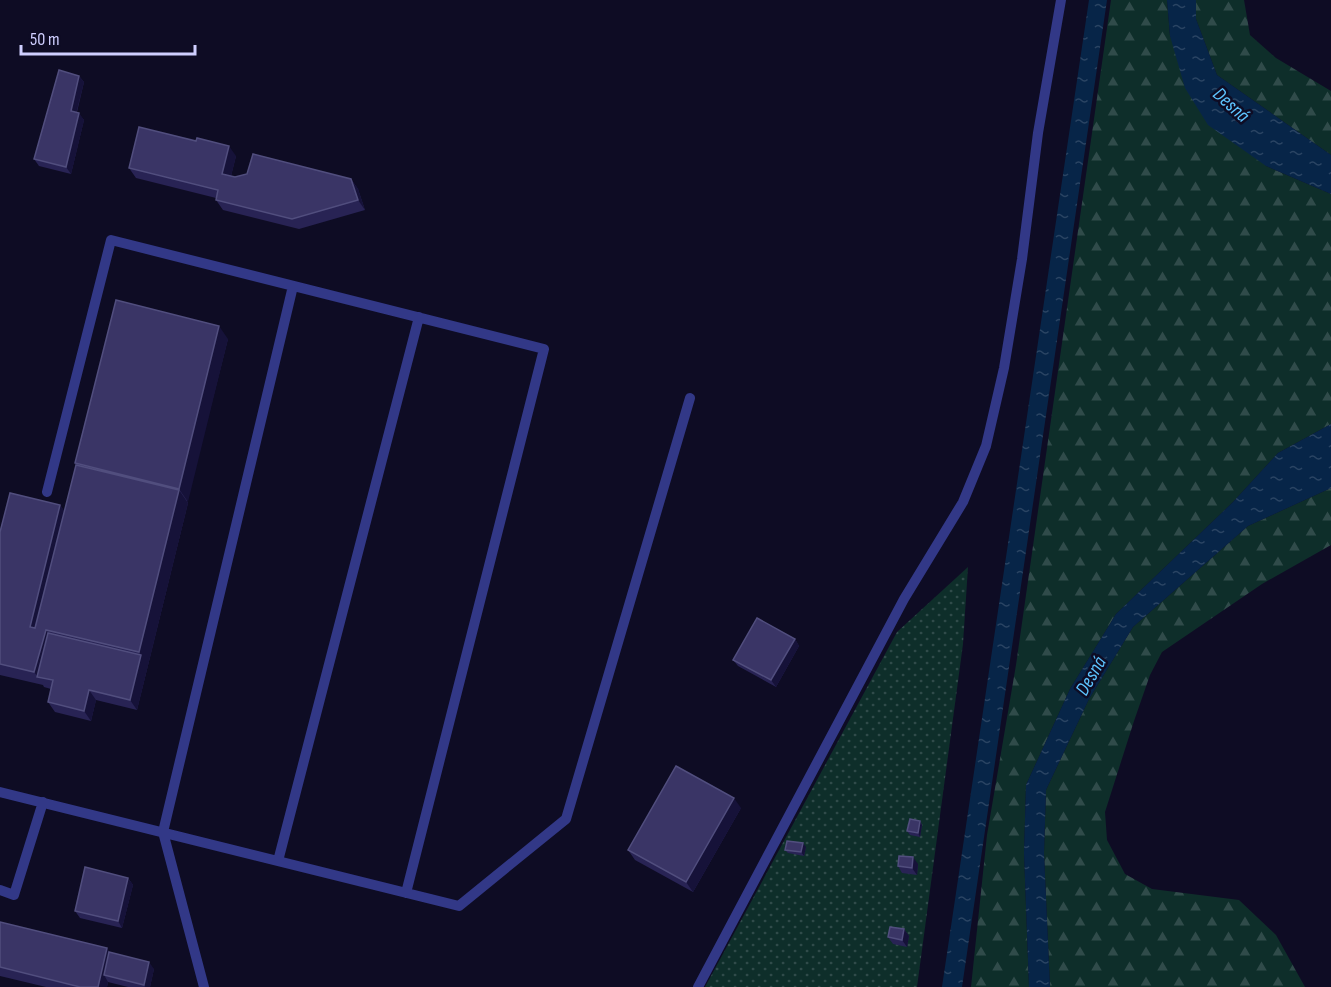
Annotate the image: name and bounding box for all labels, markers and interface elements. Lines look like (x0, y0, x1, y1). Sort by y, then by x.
scale bar (21, 18, 195, 56)
text: 50 m (30, 29, 60, 50)
water label: Desná (1208, 82, 1254, 128)
water label: Desná (1070, 652, 1112, 700)

